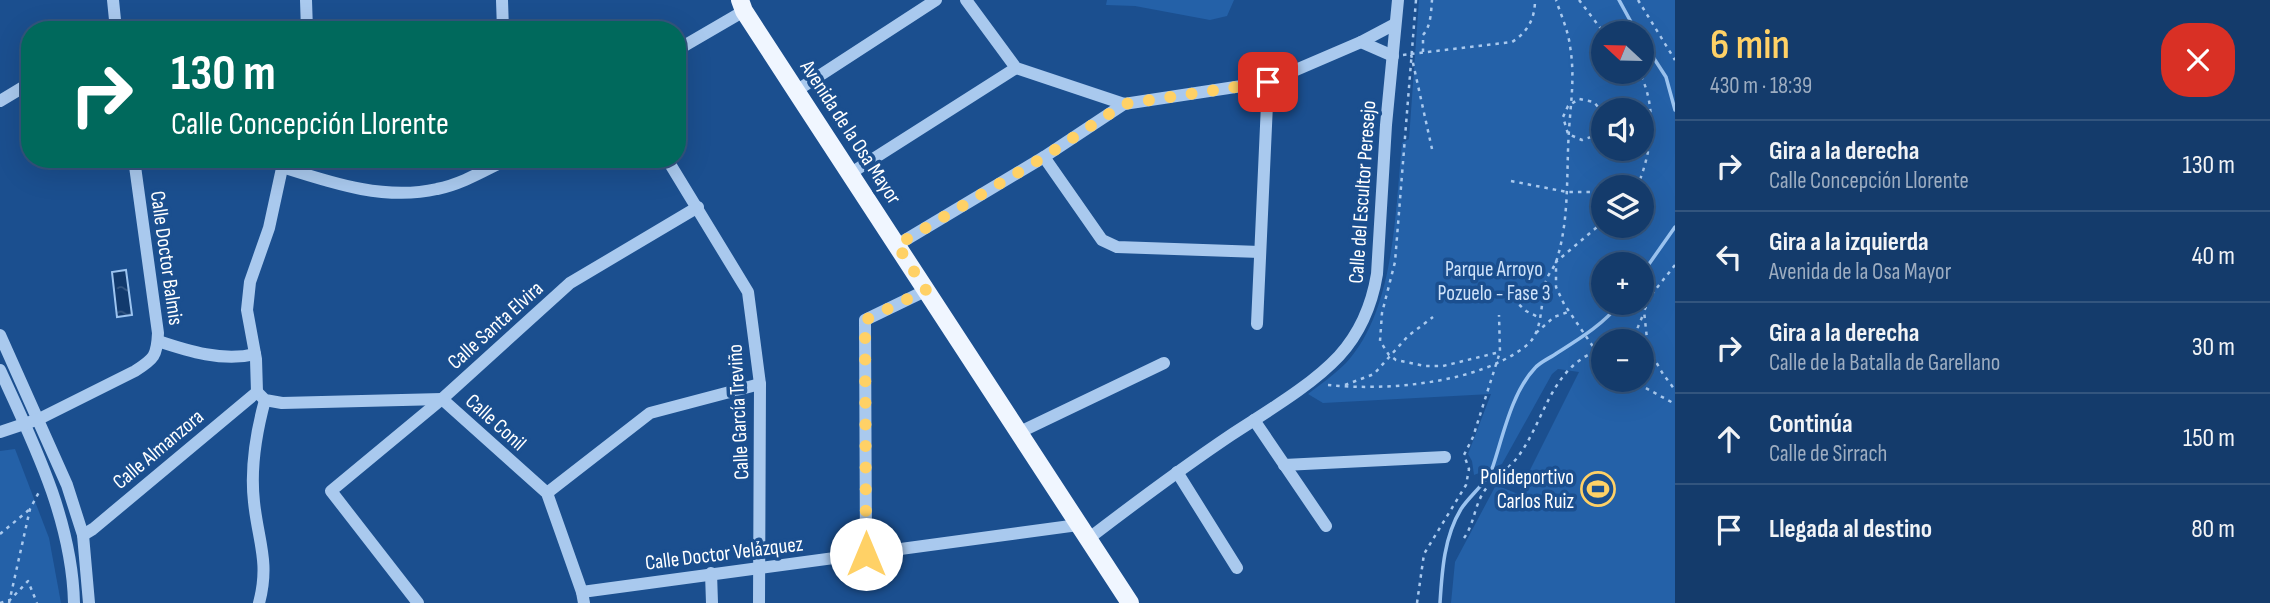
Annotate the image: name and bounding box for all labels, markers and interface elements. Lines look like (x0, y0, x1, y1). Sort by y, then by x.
text: 6 min (1710, 20, 1790, 71)
north arrow (1591, 21, 1654, 84)
map controls (1591, 21, 1654, 392)
button: close (2161, 23, 2235, 97)
text: 130 m (171, 45, 276, 104)
icon: right (56, 49, 147, 140)
pin (1238, 52, 1298, 112)
street label: Avenida de la Osa Mayor (794, 55, 906, 209)
icon: arrive (1249, 63, 1287, 101)
text: 430 m · 18:39 (1710, 72, 1812, 100)
button: sound (1591, 98, 1654, 161)
street label: Calle del Escultor Peresejo (1344, 100, 1381, 284)
text: Calle Concepción Llorente (171, 105, 449, 144)
text: Gira a la derecha (1769, 136, 1919, 167)
icon: right (1710, 147, 1748, 185)
text: 130 m (2183, 150, 2235, 181)
text: Calle Concepción Llorente (1769, 167, 1969, 195)
button: layers (1591, 175, 1654, 238)
street label: Calle Doctor Balmis (145, 189, 188, 327)
text: Gira a la izquierda (1769, 227, 1929, 258)
icon: left (1710, 238, 1748, 276)
text: 40 m (2192, 241, 2235, 272)
button: + (1591, 252, 1654, 315)
park label: Parque Arroyo Pozuelo - Fase 3 (1438, 257, 1550, 306)
text: Avenida de la Osa Mayor (1769, 258, 1951, 286)
street label: Calle Santa Elvira (442, 276, 548, 375)
text: Gira a la derecha (1769, 318, 1919, 349)
button: − (1591, 329, 1654, 392)
icon: right (1710, 329, 1748, 367)
text: 30 m (2192, 332, 2235, 363)
street label: Calle García Treviño (722, 343, 755, 481)
text: Calle de la Batalla de Garellano (1769, 349, 2000, 377)
street label: Calle Conil (460, 389, 531, 456)
street label: Calle Almanzora (108, 404, 209, 495)
text: Continúa (1769, 409, 1853, 440)
icon: ahead (1710, 420, 1748, 458)
text: 150 m (2183, 423, 2235, 454)
text: Calle de Sirrach (1769, 440, 1887, 468)
place label: Polideportivo Carlos Ruiz (1480, 465, 1574, 514)
sports icon: Polideportivo Carlos Ruiz (1579, 470, 1617, 508)
icon: arrive (1710, 511, 1748, 549)
text: Llegada al destino (1769, 514, 1932, 545)
text: 80 m (2191, 514, 2235, 545)
position arrow (829, 517, 903, 591)
street label: Calle Doctor Velázquez (644, 531, 805, 576)

